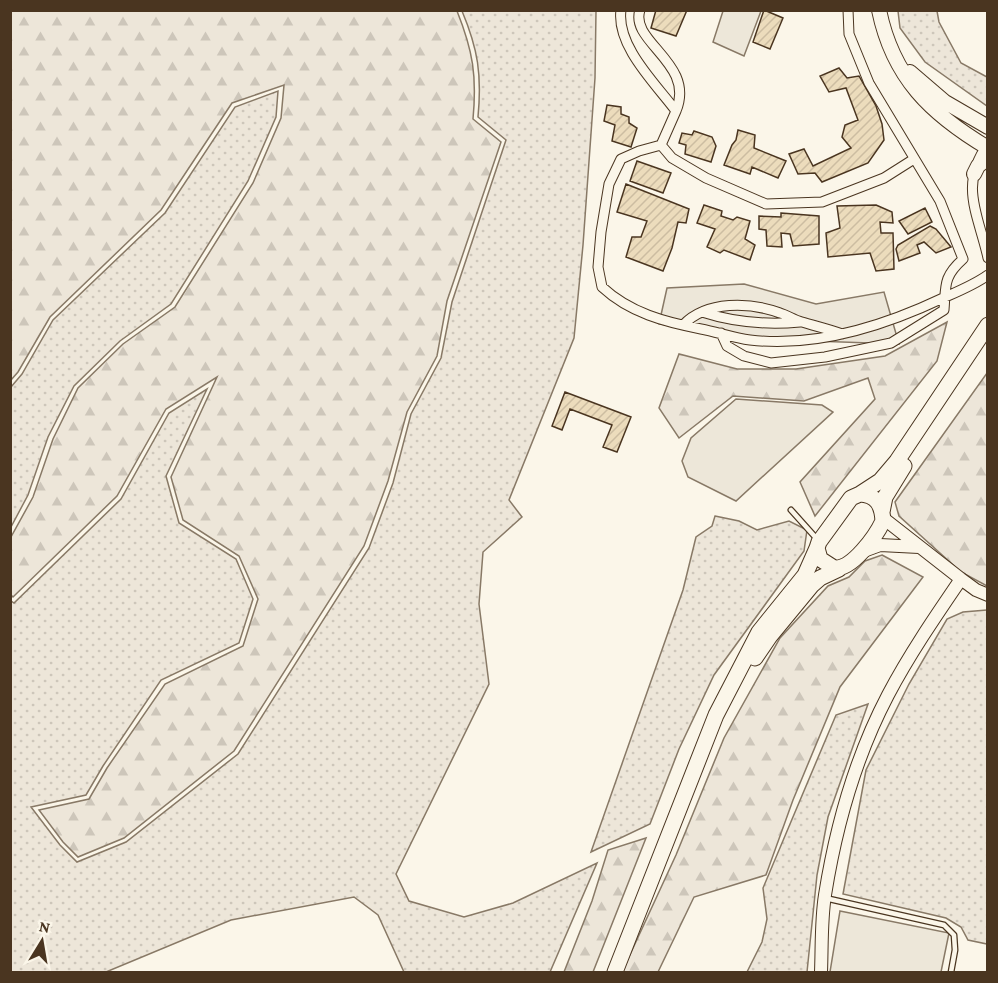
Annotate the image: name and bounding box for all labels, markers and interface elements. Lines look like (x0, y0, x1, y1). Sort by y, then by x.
north arrow (12, 911, 72, 971)
text: N (38, 917, 52, 936)

